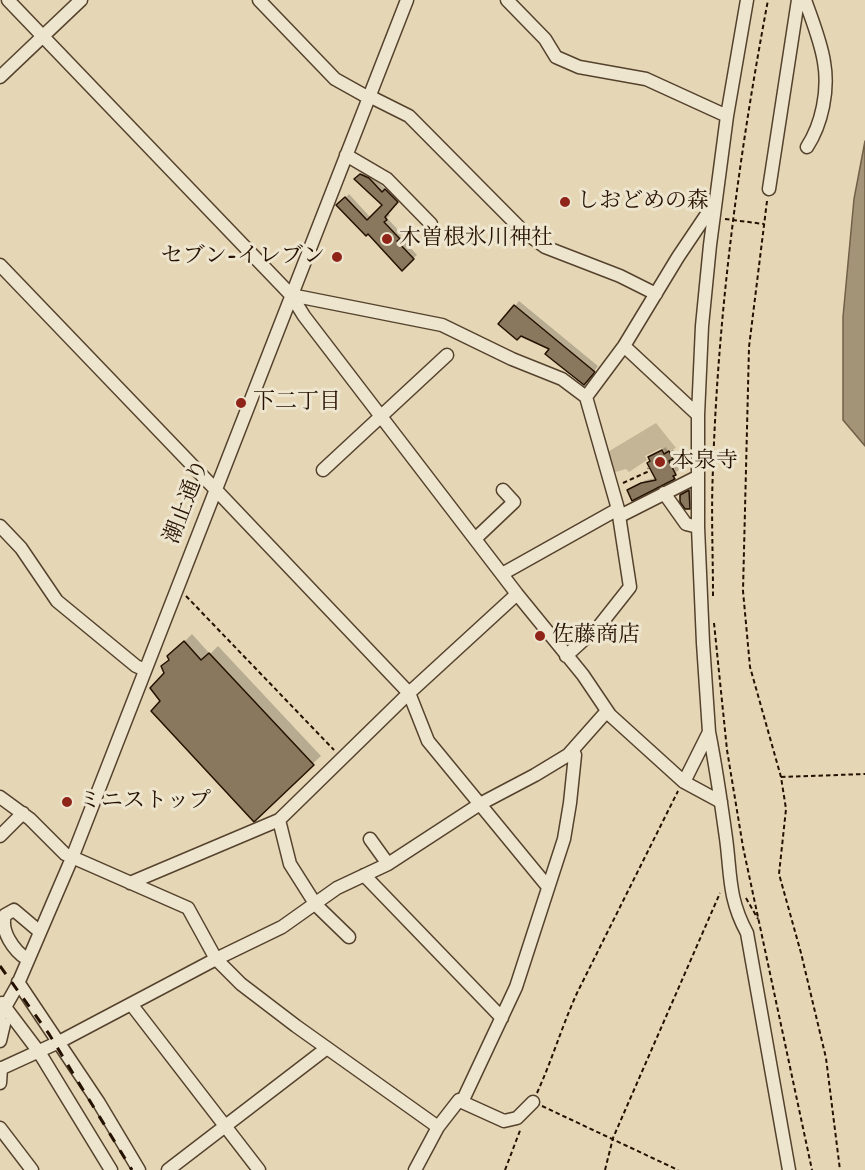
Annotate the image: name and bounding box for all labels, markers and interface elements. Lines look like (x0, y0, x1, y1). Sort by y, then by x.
place label: しおどめの森 (577, 189, 709, 215)
marker: しおどめの森 (558, 195, 572, 209)
place label: 木曽根氷川神社 (399, 226, 553, 252)
marker: 木曽根氷川神社 (380, 232, 394, 246)
place label: セブン-イレブン (161, 244, 325, 270)
marker: セブン-イレブン (330, 250, 344, 264)
place label: 下二丁目 (253, 390, 341, 416)
marker: 下二丁目 (234, 396, 248, 410)
place label: 本泉寺 (672, 449, 738, 475)
marker: 本泉寺 (653, 455, 667, 469)
street label: 潮止通り (160, 456, 216, 548)
place label: 佐藤商店 (552, 623, 640, 649)
marker: 佐藤商店 (533, 629, 547, 643)
place label: ミニストップ (79, 789, 211, 815)
marker: ミニストップ (60, 795, 74, 809)

